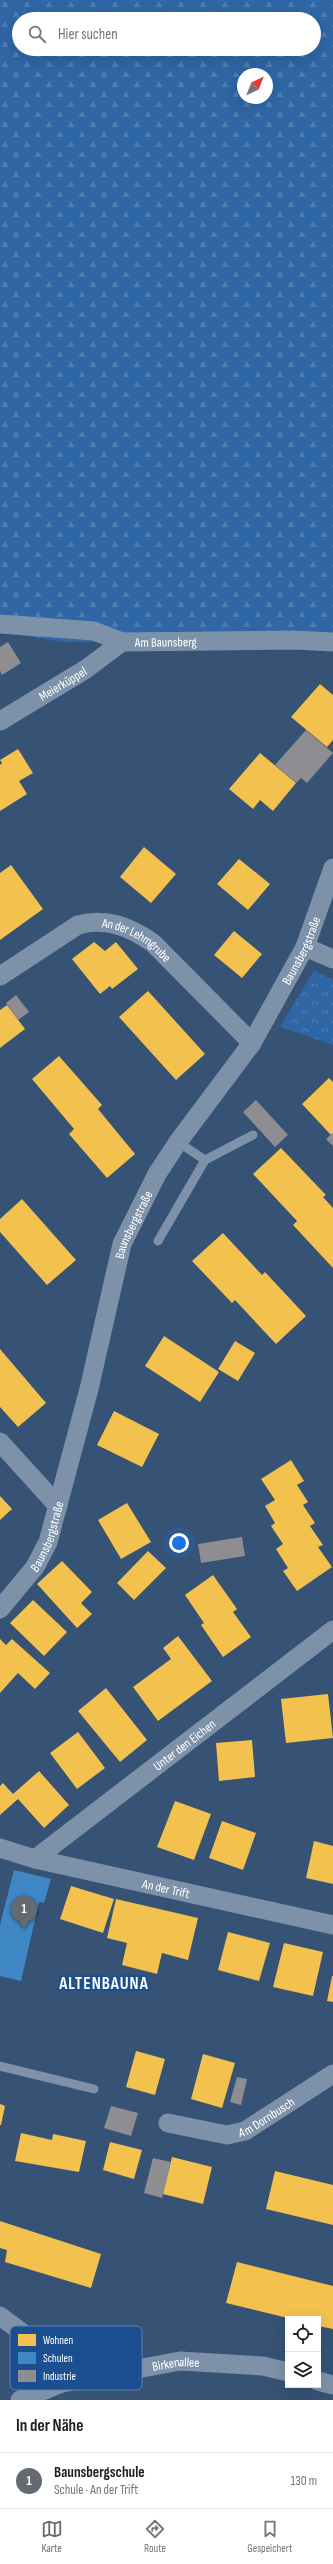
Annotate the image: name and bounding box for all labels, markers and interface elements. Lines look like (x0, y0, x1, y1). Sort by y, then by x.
search box (12, 12, 321, 56)
icon: search (26, 23, 48, 45)
text: Hier suchen (58, 25, 118, 44)
north arrow (237, 68, 273, 104)
street label: Am Baunsberg (134, 634, 197, 651)
street label: Meierküppel (36, 663, 90, 705)
street label: Baunsbergstraße (279, 914, 324, 988)
street label: An der Lehmgrube (100, 915, 174, 966)
street label: Baunsbergstraße (112, 1188, 156, 1260)
street label: Baunsbergstraße (27, 1500, 68, 1575)
your location (169, 1533, 189, 1553)
street label: Unter den Eichen (150, 1716, 219, 1774)
street label: An der Trift (140, 1876, 191, 1902)
pin: 1 (11, 1896, 37, 1929)
district label: ALTENBAUNA (58, 1974, 149, 1994)
street label: Am Dornbusch (236, 2094, 298, 2141)
map controls (285, 2316, 321, 2388)
button: locate (285, 2316, 321, 2352)
legend (10, 2326, 142, 2390)
text: Wohnen (43, 2334, 73, 2347)
text: Schulen (43, 2352, 73, 2365)
button: layers (285, 2352, 321, 2388)
street label: Birkenallee (151, 2354, 200, 2375)
text: Industrie (43, 2370, 76, 2383)
text: In der Nähe (16, 2416, 83, 2436)
text: Baunsbergschule (54, 2463, 145, 2482)
text: 1 (26, 2473, 32, 2489)
text: 130 m (291, 2473, 317, 2489)
text: Schule · An der Trift (54, 2482, 138, 2498)
tab: Karte (41, 2518, 63, 2555)
tab: Route (144, 2518, 166, 2555)
tab: Gespeichert (247, 2518, 292, 2555)

